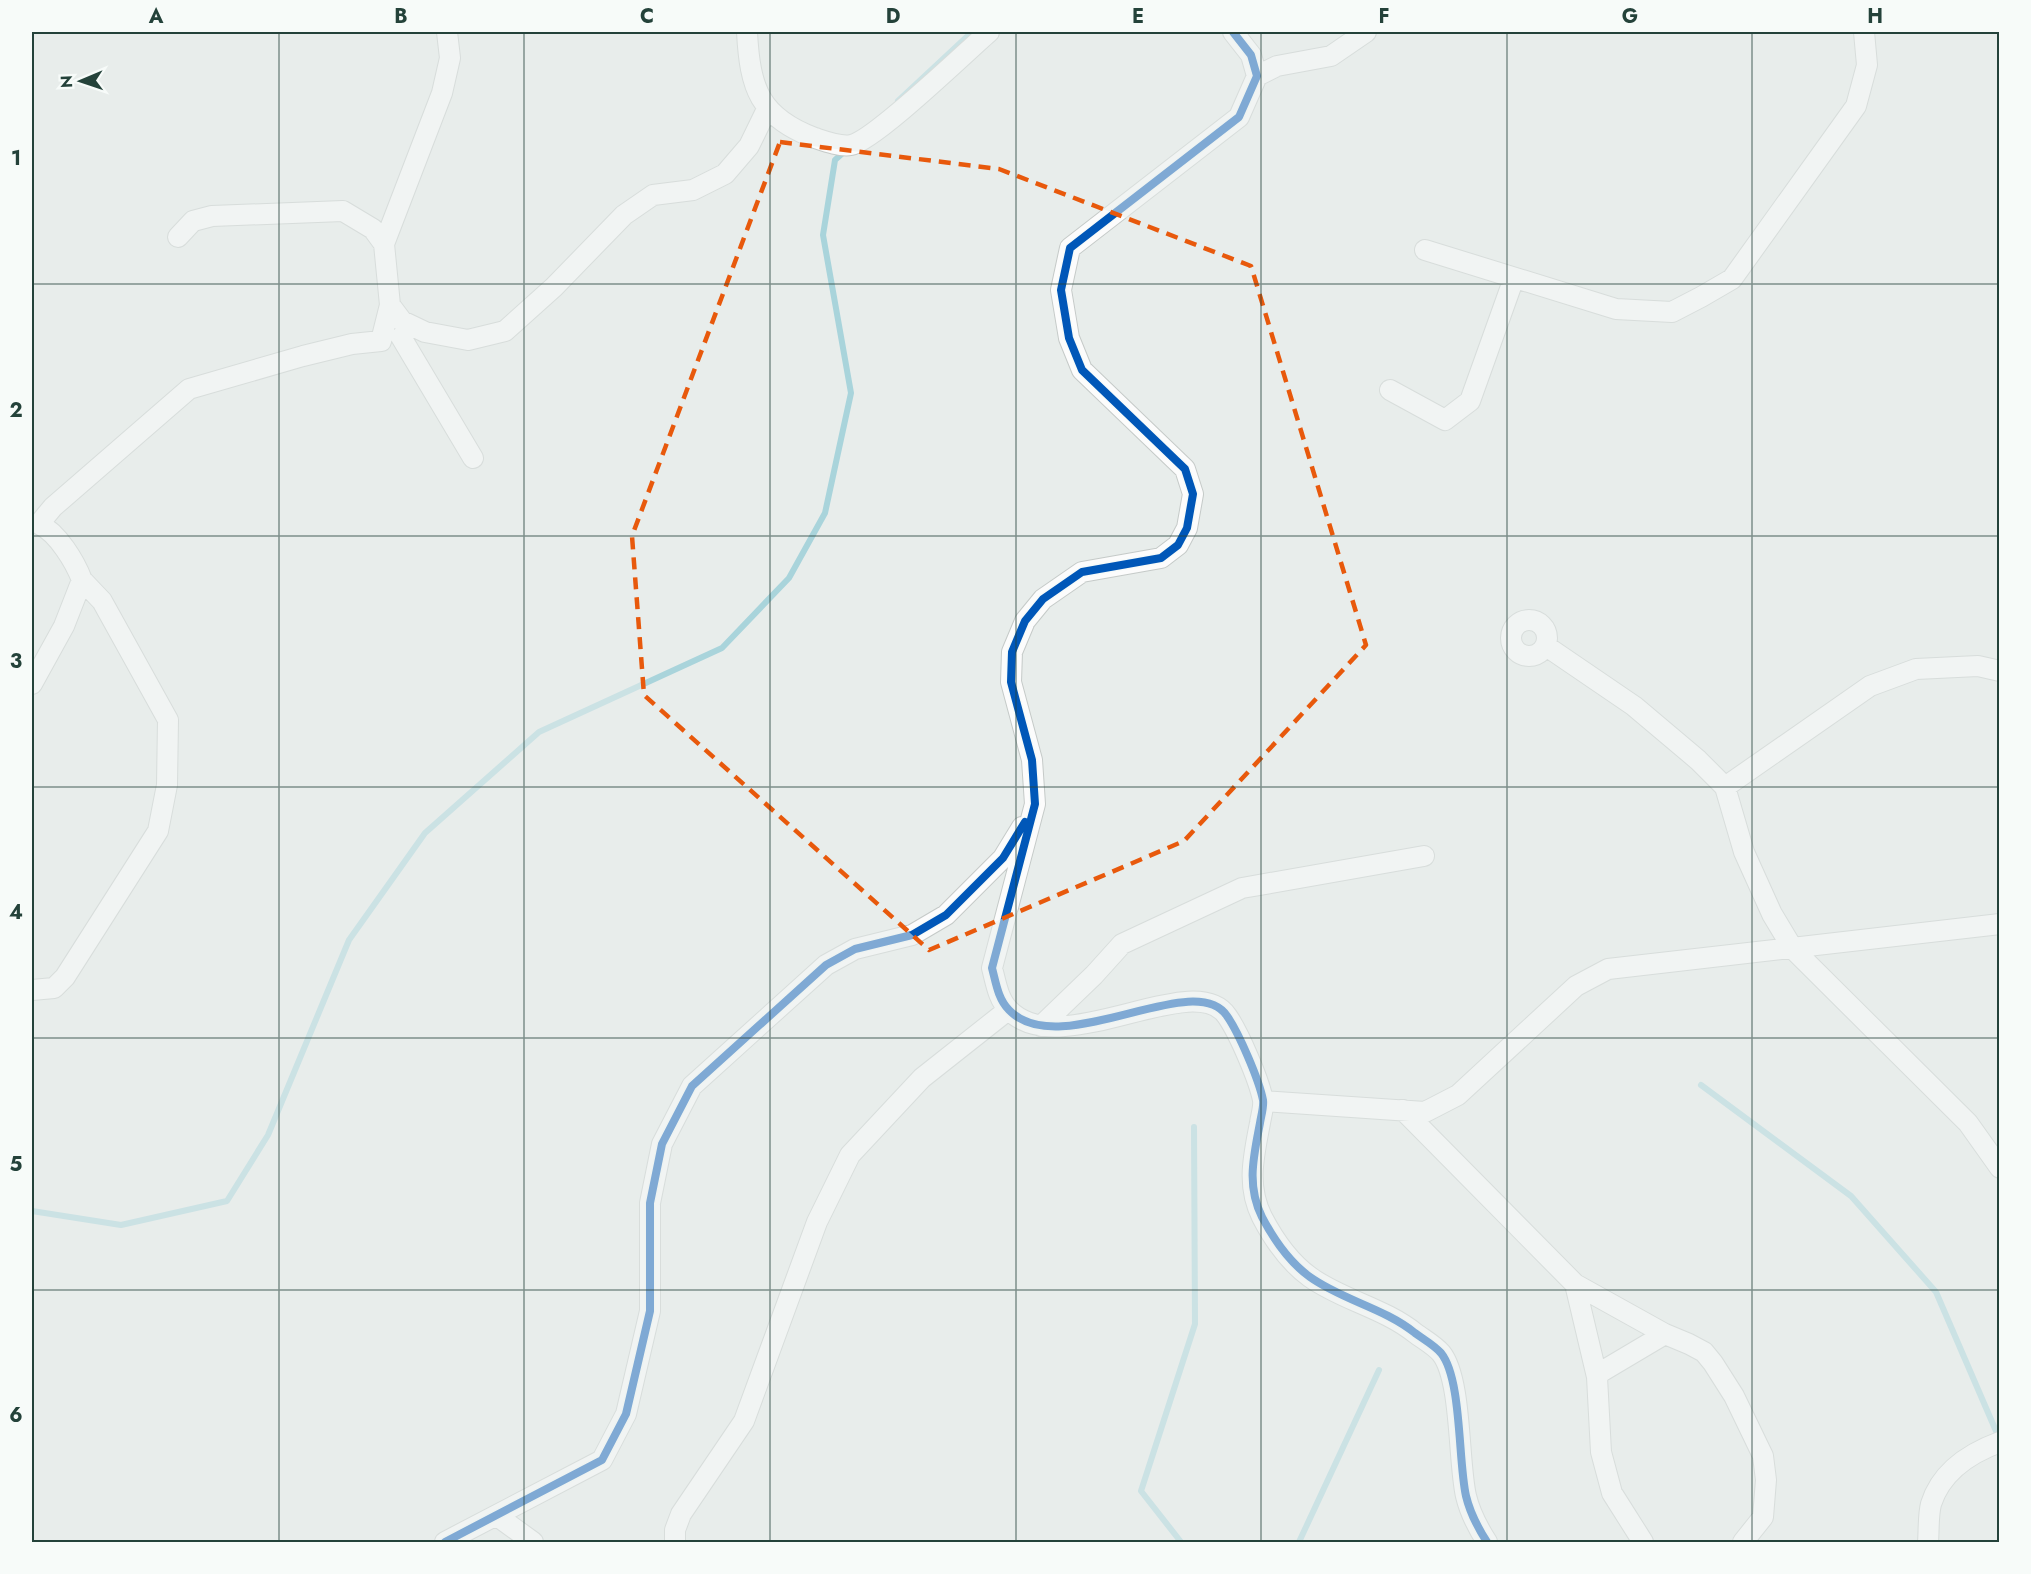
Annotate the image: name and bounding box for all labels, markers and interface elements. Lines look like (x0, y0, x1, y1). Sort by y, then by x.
text: A (148, 2, 164, 31)
text: B (394, 2, 408, 31)
text: C (640, 2, 654, 31)
text: D (886, 2, 900, 31)
text: E (1132, 2, 1144, 31)
text: F (1378, 2, 1390, 31)
text: G (1622, 2, 1638, 31)
text: H (1867, 2, 1883, 31)
north arrow (51, 51, 111, 111)
text: N (55, 75, 78, 88)
text: 1 (11, 144, 21, 173)
text: 2 (9, 396, 23, 425)
text: 3 (10, 647, 22, 676)
text: 4 (9, 898, 23, 927)
text: 5 (10, 1150, 23, 1179)
text: 6 (9, 1401, 23, 1430)

